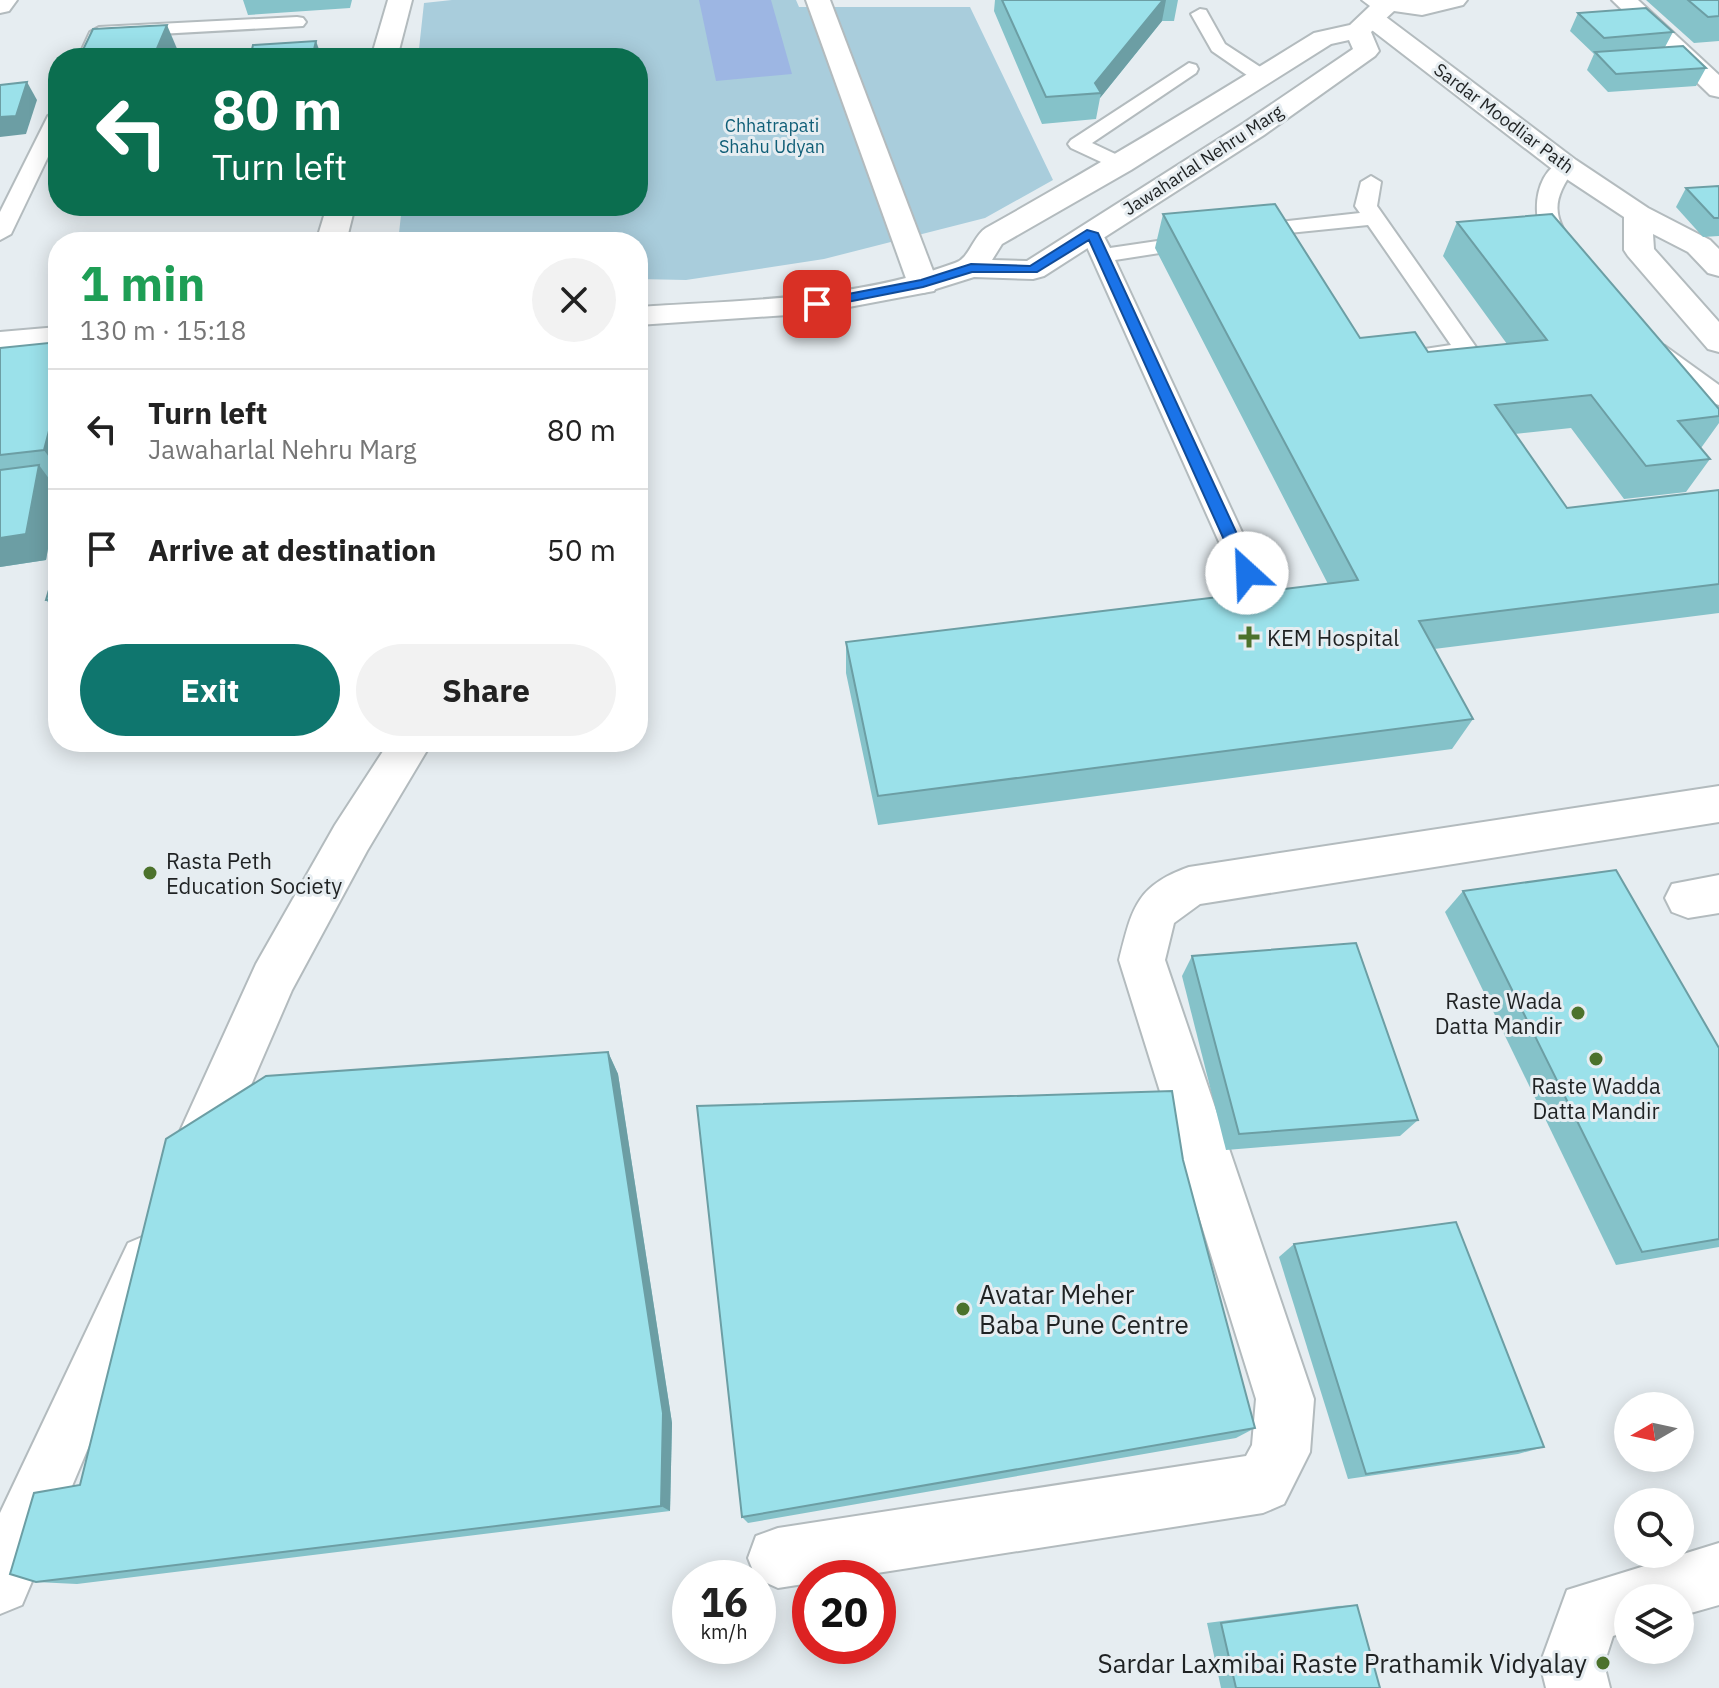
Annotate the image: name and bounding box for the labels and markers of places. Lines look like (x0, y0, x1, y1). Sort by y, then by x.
pin (783, 270, 851, 338)
place label: KEM Hospital (1267, 623, 1399, 652)
marker: KEM Hospital (1238, 626, 1260, 648)
place label: Rasta Peth Education Society (166, 846, 342, 900)
marker: Rasta Peth Education Society (141, 864, 159, 882)
place label: Raste Wada Datta Mandir (1435, 986, 1562, 1040)
marker: Raste Wada Datta Mandir (1569, 1004, 1587, 1022)
marker: Raste Wadda Datta Mandir (1587, 1050, 1605, 1068)
place label: Raste Wadda Datta Mandir (1531, 1071, 1661, 1125)
place label: Avatar Meher Baba Pune Centre (979, 1277, 1189, 1341)
marker: Avatar Meher Baba Pune Centre (954, 1300, 972, 1318)
place label: Sardar Laxmibai Raste Prathamik Vidyalay (1098, 1646, 1587, 1680)
marker: Sardar Laxmibai Raste Prathamik Vidyalay (1594, 1654, 1612, 1672)

